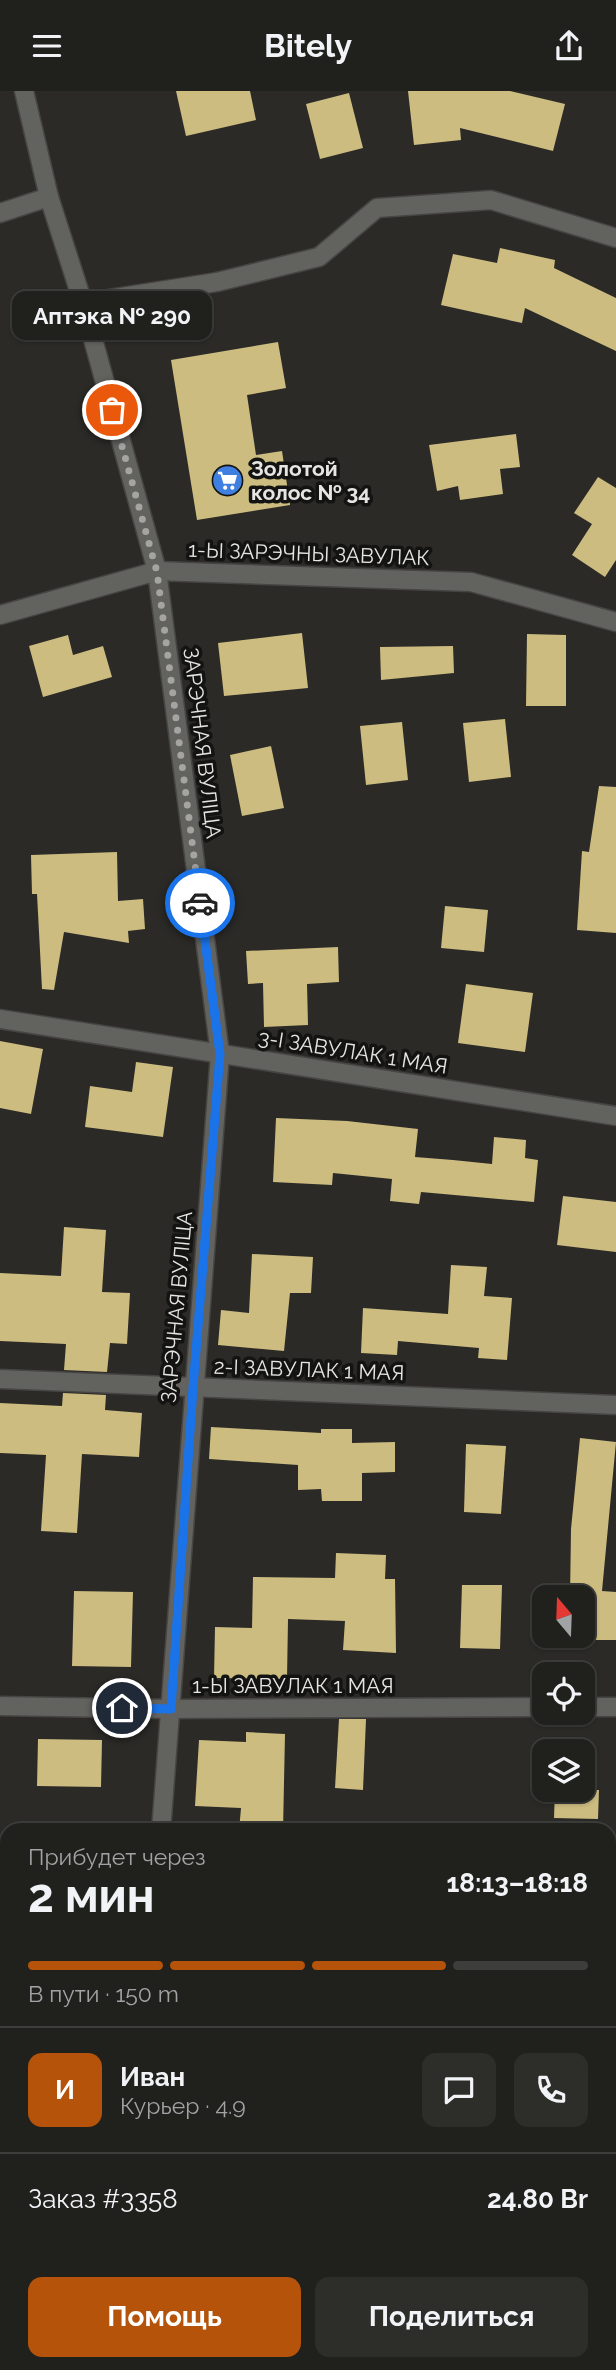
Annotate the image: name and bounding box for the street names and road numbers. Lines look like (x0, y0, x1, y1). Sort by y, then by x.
street label: 1-Ы ЗАРЭЧНЫ ЗАВУЛАК (188, 537, 430, 570)
street label: ЗАРЭЧНАЯ ВУЛІЦА (178, 646, 227, 840)
street label: 3-І ЗАВУЛАК 1 МАЯ (257, 1024, 449, 1079)
street label: ЗАРЭЧНАЯ ВУЛІЦА (156, 1210, 197, 1404)
street label: 2-І ЗАВУЛАК 1 МАЯ (213, 1354, 405, 1385)
street label: 1-Ы ЗАВУЛАК 1 МАЯ (192, 1673, 394, 1698)

